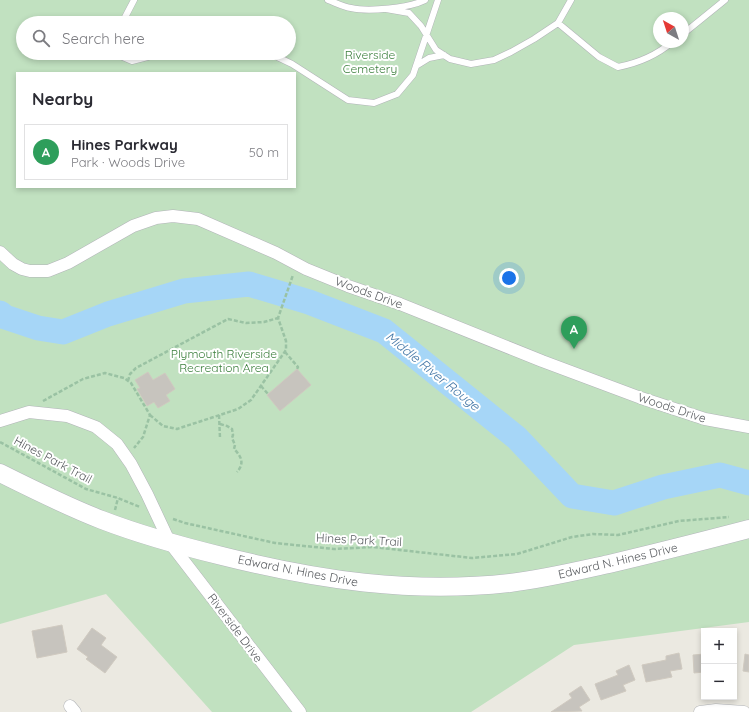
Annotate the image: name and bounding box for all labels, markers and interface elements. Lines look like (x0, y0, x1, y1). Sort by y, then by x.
north arrow (653, 12, 689, 48)
search box (16, 16, 296, 60)
icon: search (30, 27, 52, 49)
text: Search here (62, 29, 145, 48)
park label: Riverside Cemetery (343, 47, 397, 76)
text: Nearby (32, 88, 93, 109)
text: Hines Parkway (71, 135, 178, 154)
text: A (42, 144, 50, 160)
text: 50 m (249, 144, 279, 160)
text: Park · Woods Drive (71, 154, 185, 170)
your location (499, 268, 519, 288)
street label: Woods Drive (333, 273, 405, 312)
pin: A (561, 316, 587, 349)
water label: Middle River Rouge (383, 328, 484, 414)
park label: Plymouth Riverside Recreation Area (171, 346, 277, 375)
street label: Woods Drive (636, 389, 708, 426)
street label: Hines Park Trail (12, 433, 95, 486)
street label: Hines Park Trail (316, 530, 402, 549)
street label: Edward N. Hines Drive (557, 539, 679, 582)
street label: Edward N. Hines Drive (237, 551, 360, 590)
street label: Riverside Drive (205, 590, 266, 665)
map controls (701, 628, 737, 700)
button: + (701, 628, 737, 664)
button: − (701, 664, 737, 700)

